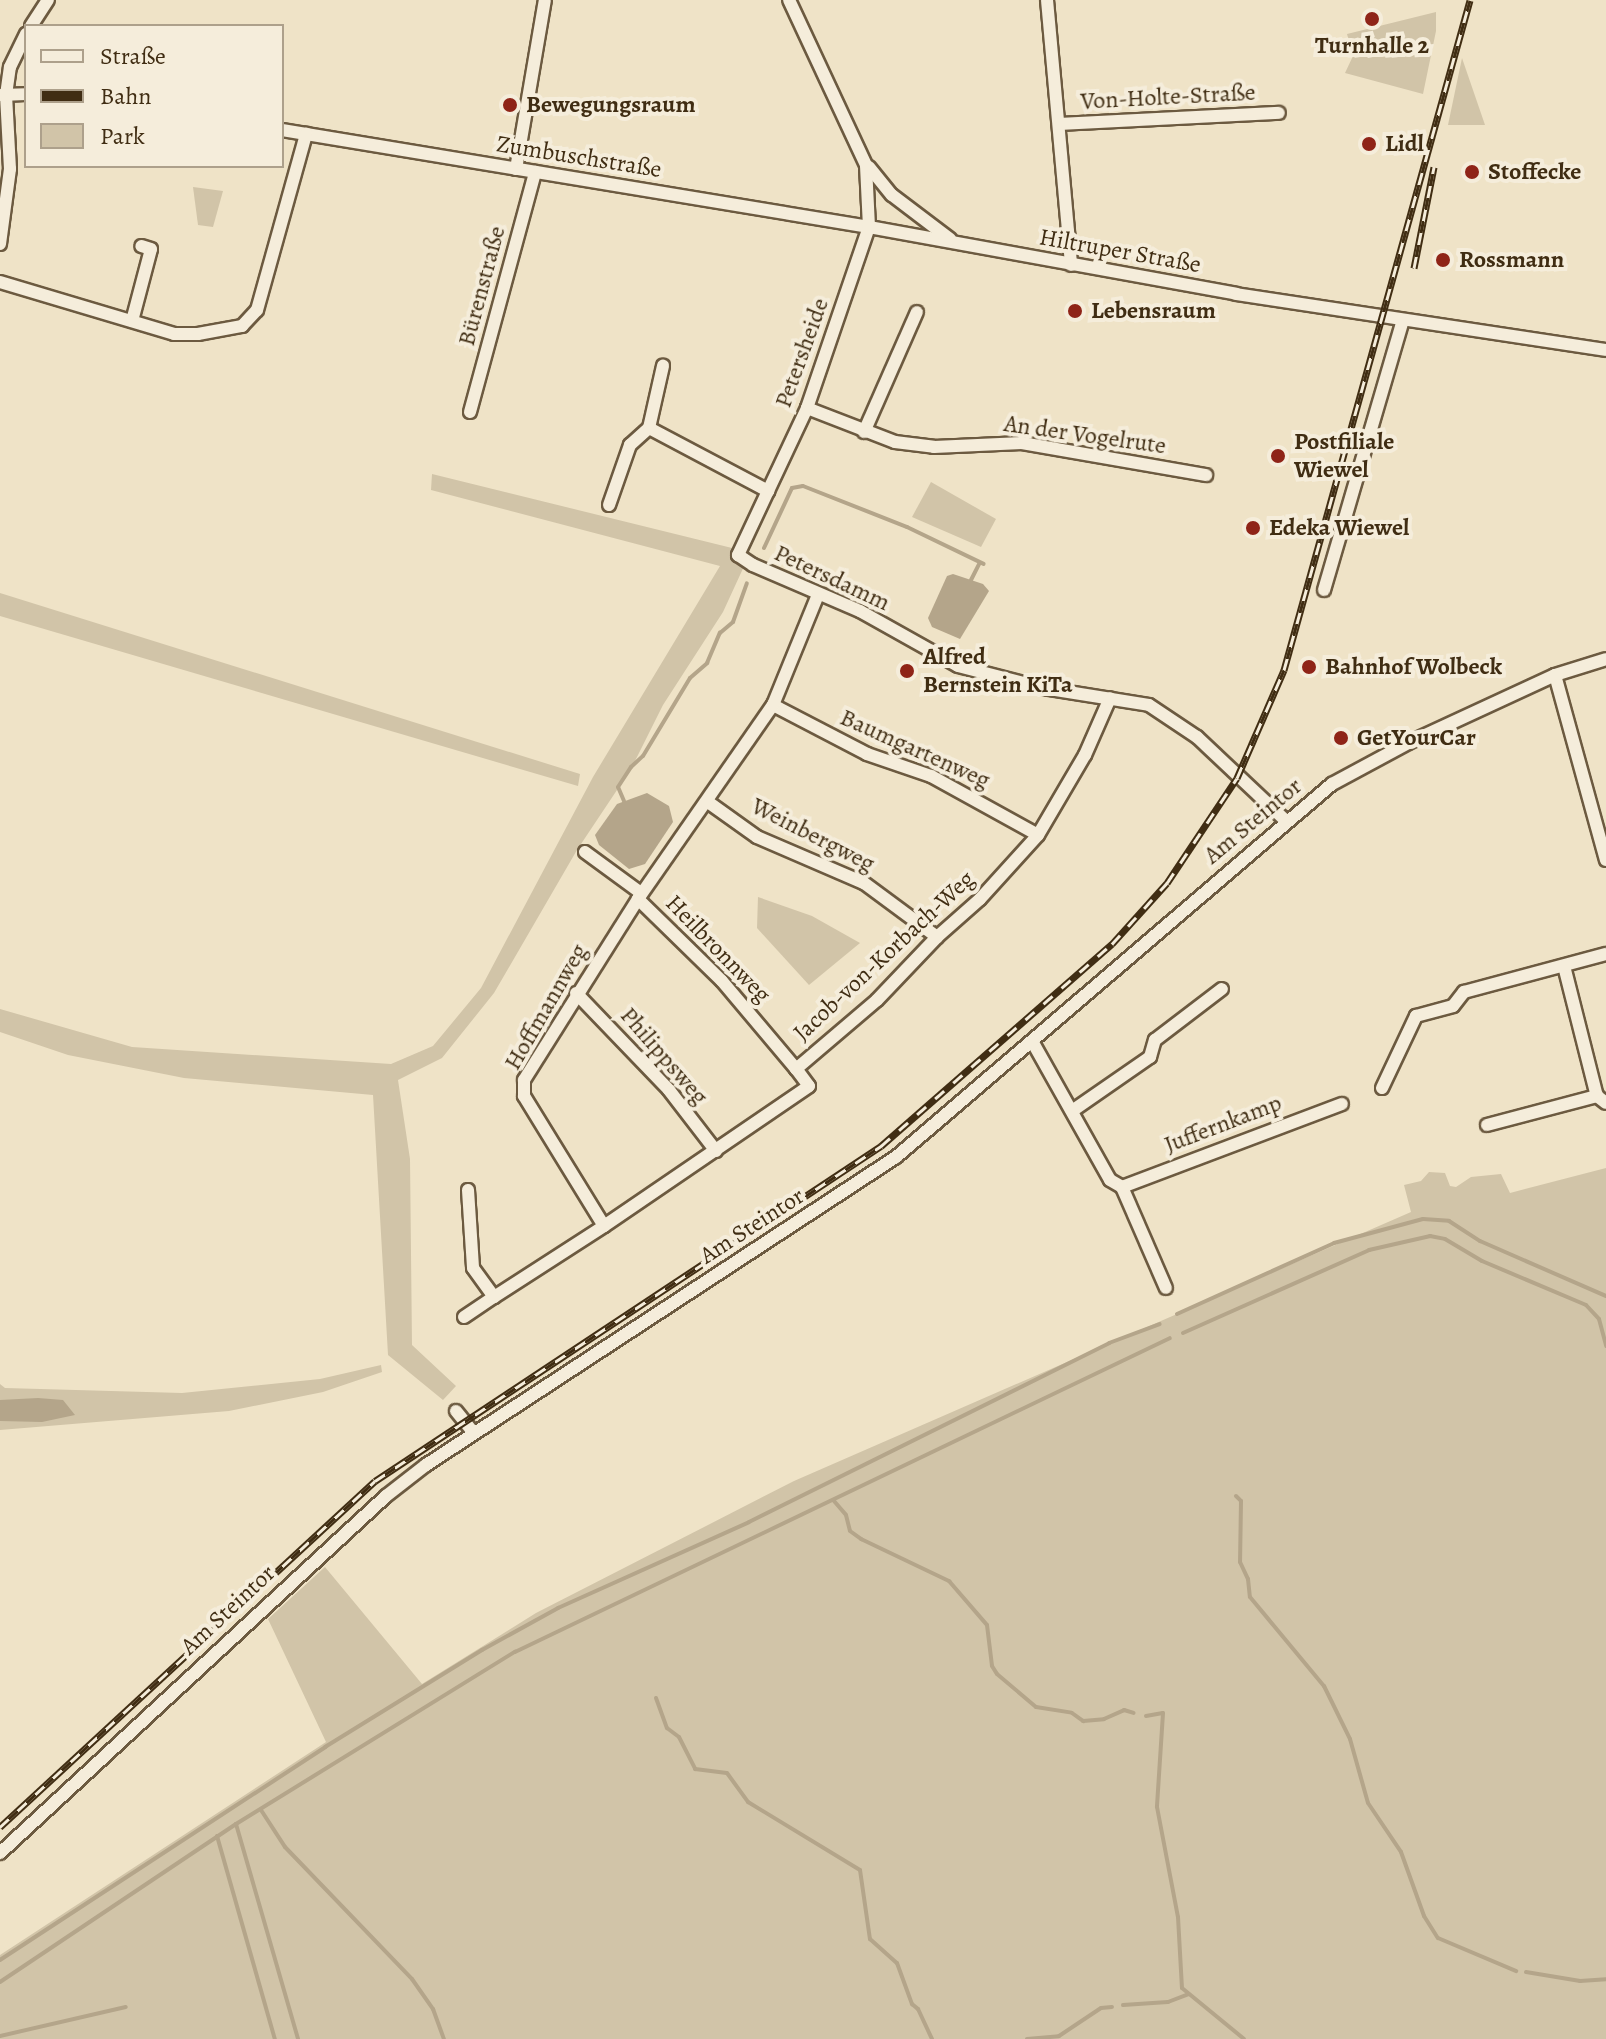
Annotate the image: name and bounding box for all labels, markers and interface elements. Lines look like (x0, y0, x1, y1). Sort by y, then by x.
marker: Turnhalle 2 (1363, 10, 1381, 28)
legend (24, 24, 284, 168)
place label: Turnhalle 2 (1315, 32, 1429, 60)
text: Straße (100, 40, 166, 72)
street label: Von-Holte-Straße (1080, 78, 1256, 116)
text: Bahn (100, 80, 151, 112)
place label: Bewegungsraum (526, 91, 696, 119)
marker: Bewegungsraum (501, 96, 519, 114)
text: Park (100, 120, 145, 152)
street label: Zumbuschstraße (494, 130, 664, 184)
place label: Lidl (1385, 130, 1424, 158)
marker: Lidl (1360, 135, 1378, 153)
place label: Stoffecke (1488, 158, 1581, 186)
marker: Stoffecke (1463, 163, 1481, 181)
street label: Bürenstraße (452, 223, 512, 349)
street label: Hiltruper Straße (1037, 223, 1203, 279)
place label: Rossmann (1459, 246, 1564, 274)
marker: Rossmann (1434, 251, 1452, 269)
street label: Petersheide (769, 294, 835, 412)
place label: Lebensraum (1091, 297, 1216, 325)
marker: Lebensraum (1066, 302, 1084, 320)
street label: An der Vogelrute (1002, 409, 1168, 461)
place label: Postfiliale Wiewel (1294, 428, 1394, 484)
marker: Postfiliale Wiewel (1269, 447, 1287, 465)
place label: Edeka Wiewel (1269, 514, 1409, 542)
marker: Edeka Wiewel (1244, 519, 1262, 537)
street label: Petersdamm (770, 539, 894, 617)
place label: Alfred Bernstein KiTa (923, 643, 1072, 699)
place label: Bahnhof Wolbeck (1325, 653, 1502, 681)
marker: Bahnhof Wolbeck (1300, 658, 1318, 676)
marker: Alfred Bernstein KiTa (898, 662, 916, 680)
street label: Baumgartenweg (836, 703, 994, 795)
place label: GetYourCar (1357, 724, 1476, 752)
marker: GetYourCar (1332, 729, 1350, 747)
street label: Am Steintor (1198, 772, 1308, 870)
street label: Weinbergweg (747, 792, 879, 878)
street label: Jacob-von-Korbach-Weg (788, 865, 980, 1047)
street label: Heilbronnweg (659, 889, 777, 1009)
street label: Hoffmannweg (498, 939, 594, 1075)
street label: Philippsweg (614, 1001, 714, 1111)
street label: Juffernkamp (1160, 1088, 1286, 1160)
street label: Am Steintor (694, 1182, 810, 1270)
street label: Am Steintor (175, 1559, 281, 1661)

